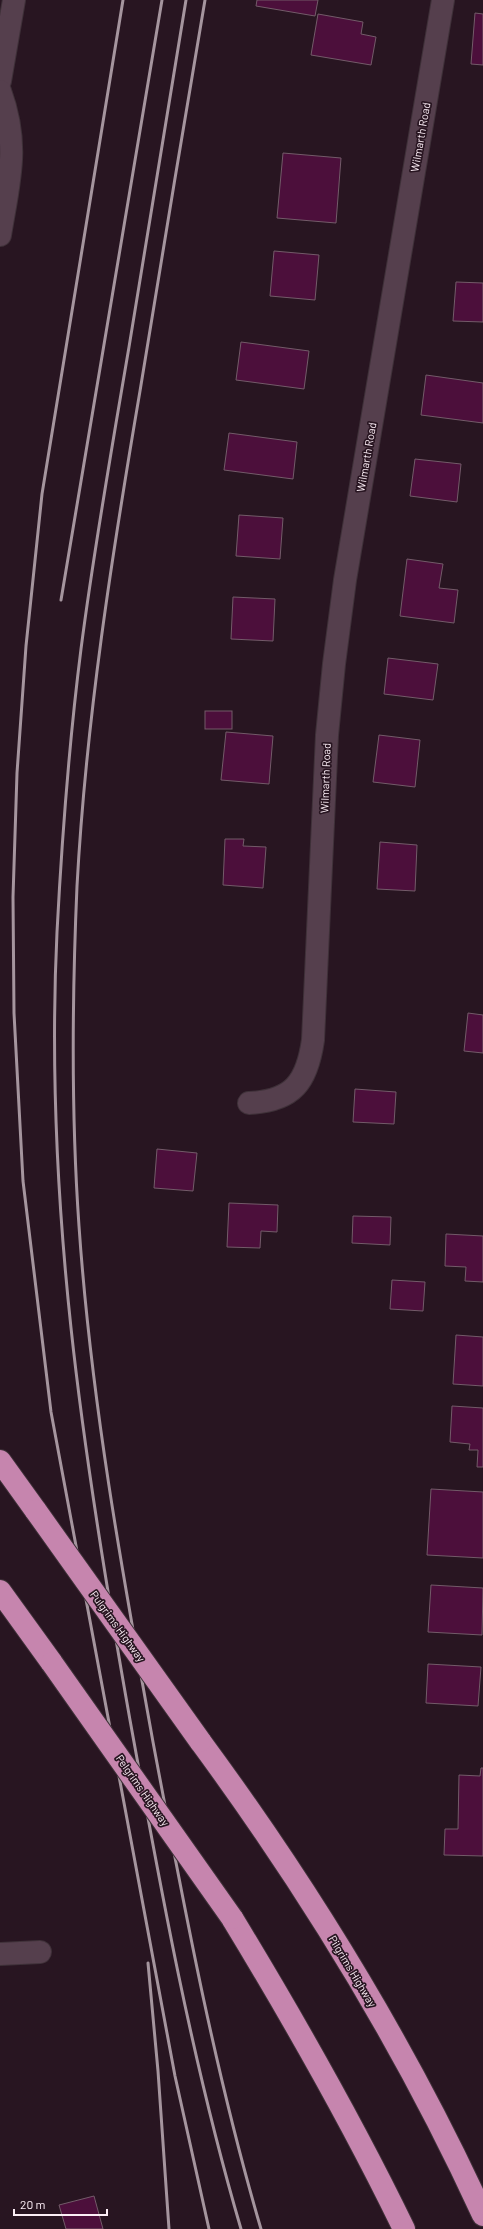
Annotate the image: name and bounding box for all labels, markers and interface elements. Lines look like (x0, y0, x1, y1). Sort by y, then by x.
street label: Wilmarth Road (407, 101, 433, 173)
street label: Wilmarth Road (353, 421, 379, 493)
street label: Wilmarth Road (317, 743, 333, 813)
street label: Pulgrims Highway (88, 1588, 148, 1664)
street label: Pelgrims Highway (114, 1752, 172, 1828)
street label: Pilgrims Highway (326, 1933, 380, 2009)
scale bar (14, 2191, 107, 2217)
text: 20 m (20, 2197, 46, 2211)

